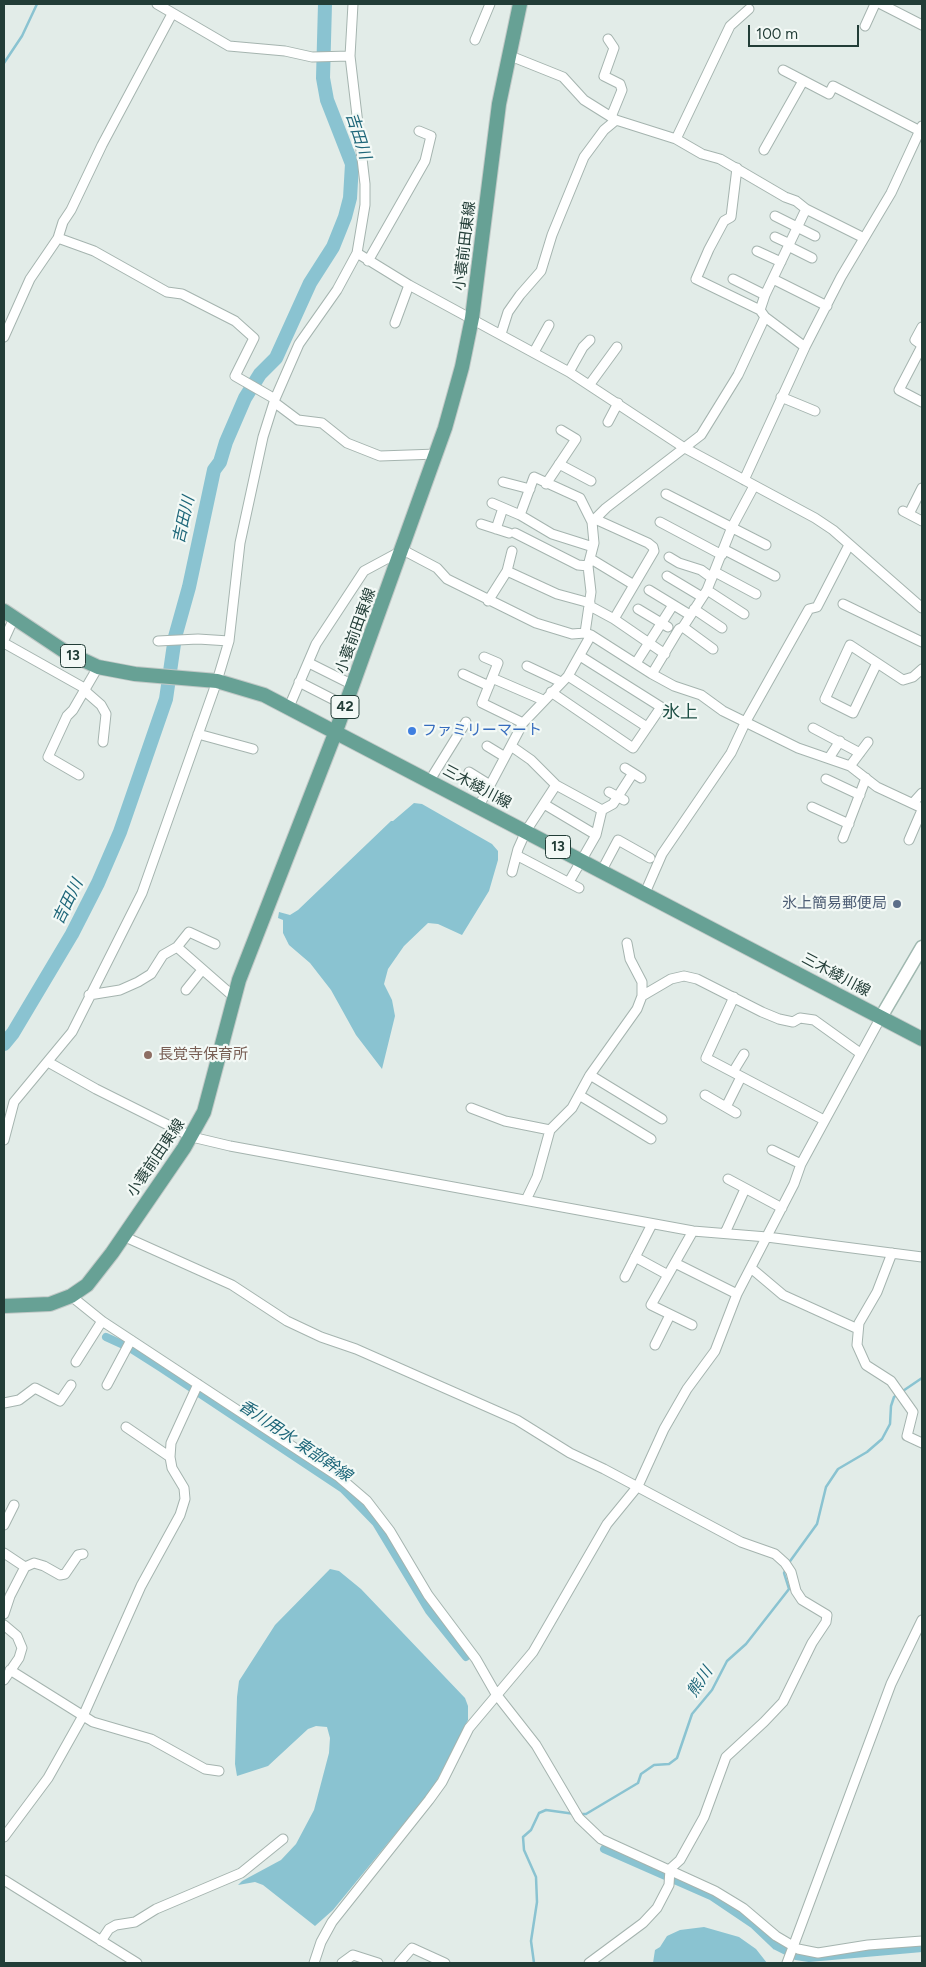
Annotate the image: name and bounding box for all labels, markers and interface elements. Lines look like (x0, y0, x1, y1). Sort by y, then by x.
scale bar (751, 15, 862, 47)
text: 100 m (756, 25, 798, 43)
water label: 吉田川 (341, 110, 375, 162)
street label: 小蓑前田東線 (451, 200, 479, 292)
water label: 吉田川 (169, 494, 199, 546)
street label: 小蓑前田東線 (332, 586, 380, 676)
road number: 13 (60, 644, 86, 668)
road number: 42 (331, 696, 359, 719)
district label: 氷上 (662, 702, 698, 724)
place label: ファミリーマート (422, 722, 542, 740)
marker: ファミリーマート (406, 725, 418, 737)
street label: 三木綾川線 (440, 761, 514, 813)
road number: 13 (546, 836, 570, 859)
water label: 吉田川 (49, 876, 87, 928)
place label: 氷上簡易郵便局 (782, 895, 887, 913)
marker: 氷上簡易郵便局 (891, 898, 903, 910)
street label: 三木綾川線 (799, 949, 873, 1001)
place label: 長覚寺保育所 (158, 1046, 248, 1064)
marker: 長覚寺保育所 (142, 1049, 154, 1061)
street label: 小蓑前田東線 (123, 1116, 189, 1200)
water label: 香川用水 東部幹線 (235, 1396, 355, 1486)
water label: 熊川 (683, 1663, 717, 1701)

